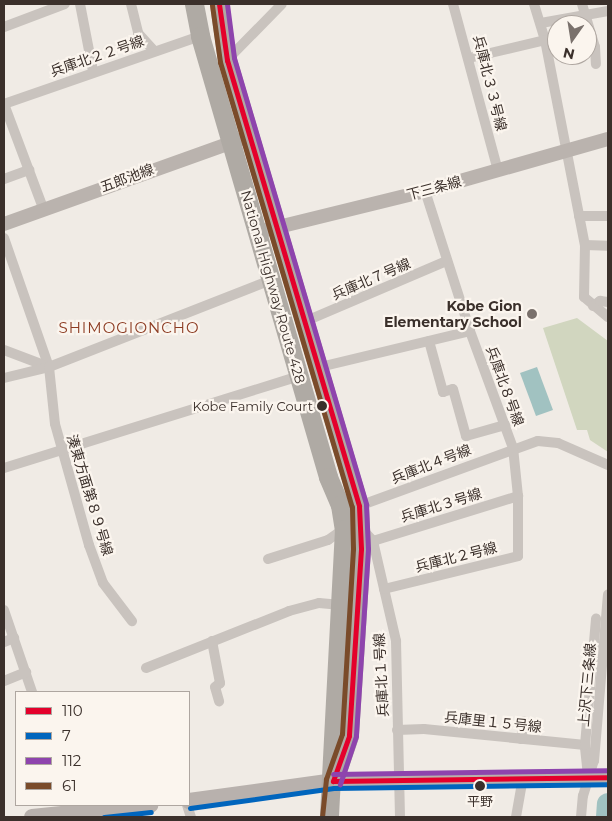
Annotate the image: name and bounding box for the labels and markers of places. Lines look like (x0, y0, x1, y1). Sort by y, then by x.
place label: Kobe Gion Elementary School (384, 298, 522, 331)
marker: Kobe Gion Elementary School (526, 308, 538, 320)
place label: Kobe Family Court (193, 398, 313, 414)
marker: Kobe Family Court (317, 401, 327, 411)
marker: 平野 (475, 781, 485, 791)
place label: 平野 (467, 793, 493, 809)

